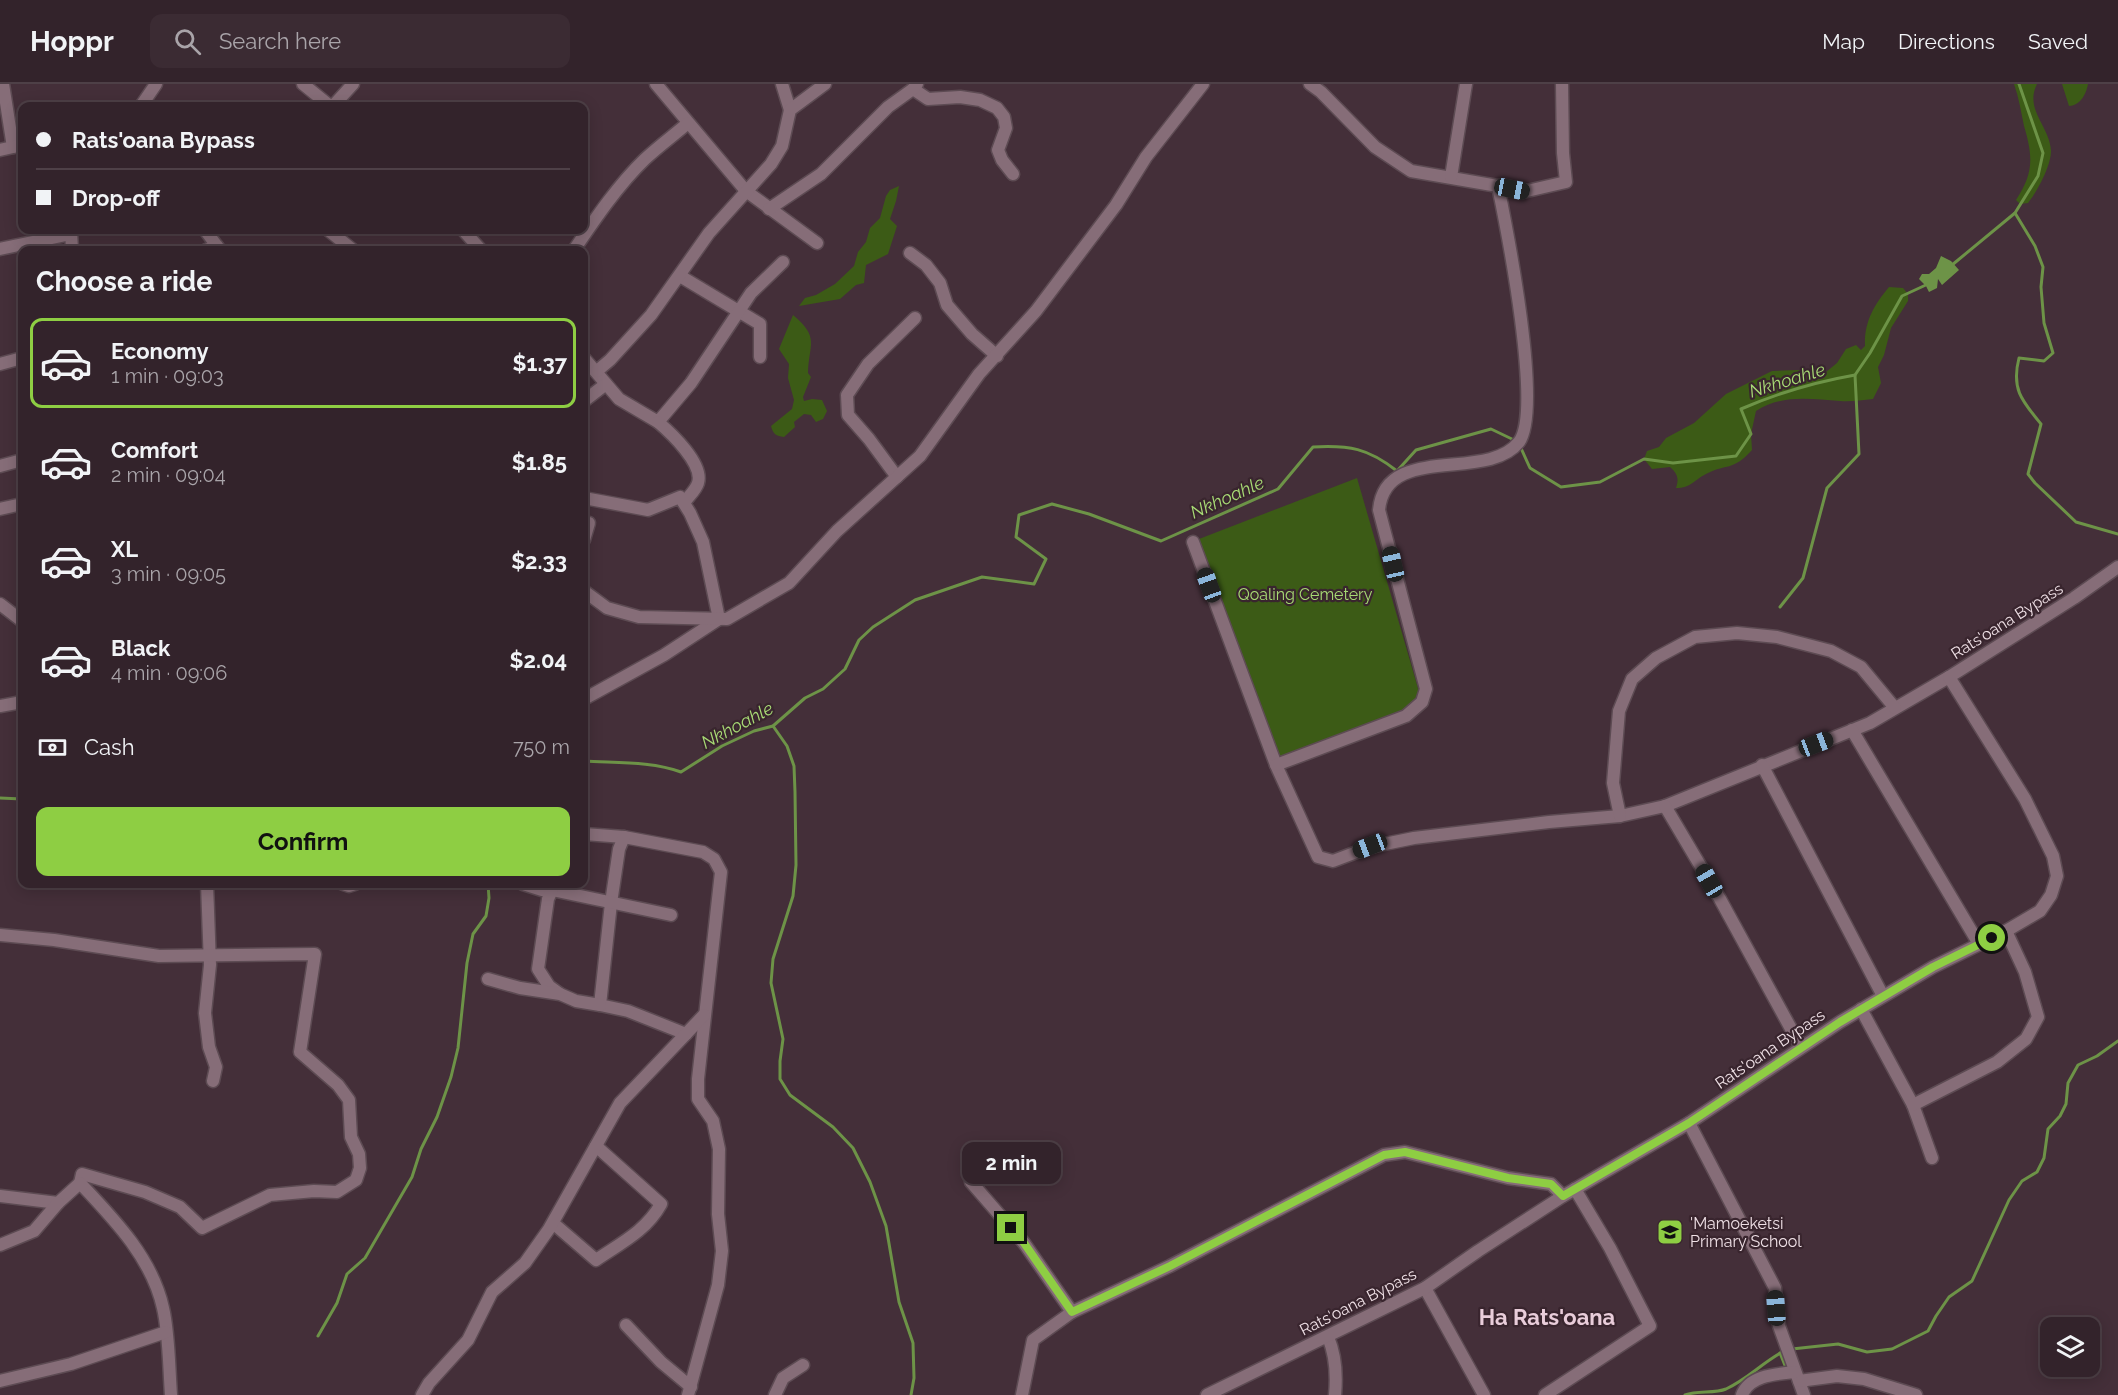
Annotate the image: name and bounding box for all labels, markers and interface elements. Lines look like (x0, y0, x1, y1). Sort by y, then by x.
search box (150, 14, 570, 68)
text: Hoppr (30, 25, 114, 58)
icon: search (171, 25, 204, 58)
text: Search here (219, 28, 341, 54)
text: Map (1822, 29, 1865, 54)
text: Directions (1898, 29, 1995, 54)
text: Saved (2028, 29, 2088, 54)
text: Rats'oana Bypass (72, 127, 255, 153)
car (1493, 177, 1531, 201)
text: Drop-off (72, 185, 160, 211)
text: Choose a ride (36, 266, 212, 297)
icon: car (39, 336, 93, 390)
text: Economy (111, 338, 209, 364)
text: $1.37 (513, 350, 567, 376)
water label: Nkhoahle (1746, 358, 1828, 402)
text: 1 min · 09:03 (111, 364, 224, 388)
icon: car (39, 435, 93, 489)
text: Comfort (111, 437, 198, 463)
text: $1.85 (512, 449, 567, 475)
text: 2 min · 09:04 (111, 463, 226, 487)
water label: Nkhoahle (1187, 471, 1267, 523)
icon: car (39, 534, 93, 588)
text: XL (111, 536, 138, 562)
car (1380, 544, 1406, 584)
text: $2.33 (511, 548, 567, 574)
text: 3 min · 09:05 (111, 562, 226, 586)
car (1194, 565, 1224, 605)
street label: Rats'oana Bypass (1948, 579, 2067, 663)
park label: Qoaling Cemetery (1238, 585, 1373, 604)
icon: car (39, 633, 93, 687)
text: Black (111, 635, 170, 661)
text: $2.04 (510, 647, 567, 673)
text: 4 min · 09:06 (111, 661, 227, 685)
water label: Nkhoahle (697, 697, 777, 753)
car (1796, 729, 1836, 759)
icon: cash (36, 731, 69, 764)
text: Cash (84, 734, 135, 760)
text: 750 m (513, 735, 570, 759)
button: Confirm (36, 807, 570, 876)
car (1350, 831, 1390, 861)
car (1692, 861, 1726, 901)
route start (1978, 924, 2005, 951)
street label: Rats'oana Bypass (1712, 1005, 1829, 1093)
callout: 2 min (962, 1141, 1060, 1183)
text: 2 min (986, 1151, 1037, 1175)
route end (997, 1214, 1024, 1241)
place label: 'Mamoeketsi Primary School (1690, 1214, 1802, 1251)
school or university icon: 'Mamoeketsi Primary School (1655, 1217, 1685, 1247)
street label: Rats'oana Bypass (1297, 1264, 1420, 1340)
car (1766, 1289, 1786, 1327)
district label: Ha Rats'oana (1479, 1304, 1615, 1330)
map controls (2040, 1317, 2100, 1377)
button: layers (2040, 1317, 2100, 1377)

